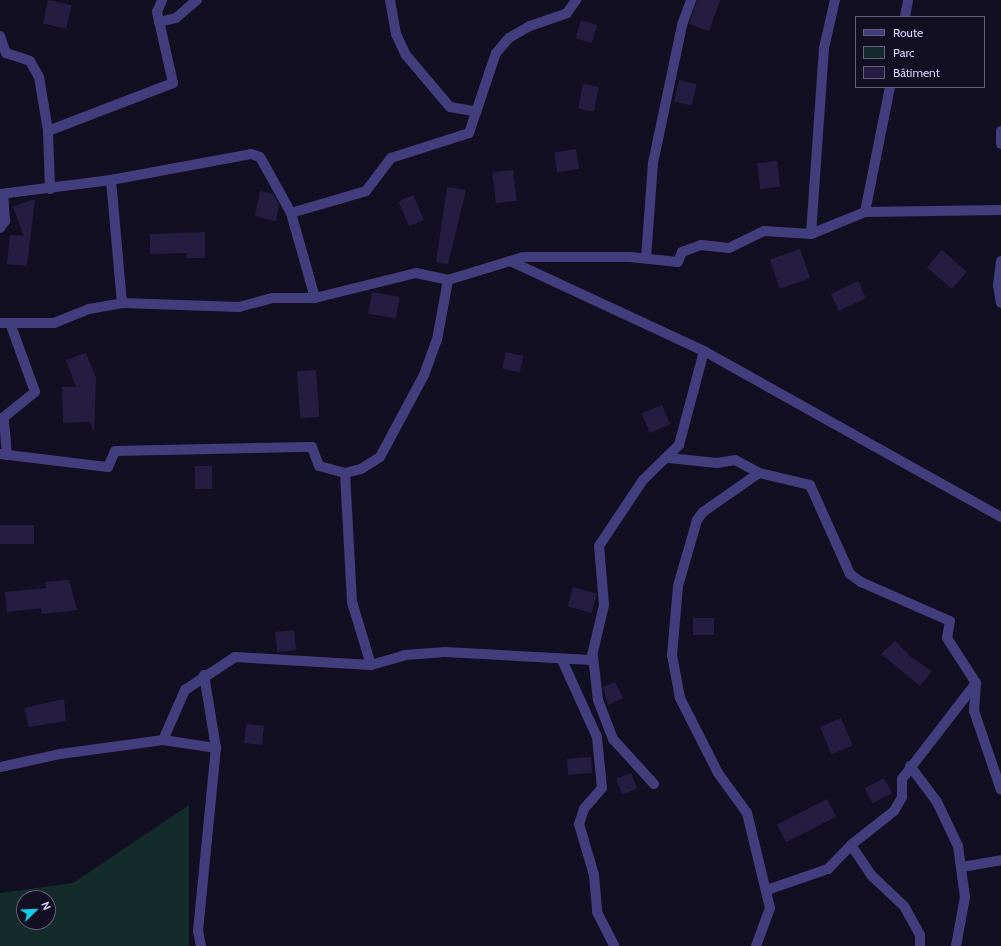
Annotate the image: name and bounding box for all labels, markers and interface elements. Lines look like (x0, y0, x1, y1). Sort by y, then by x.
legend (855, 16, 985, 88)
text: Route (893, 25, 923, 40)
text: Parc (893, 45, 915, 60)
text: Bâtiment (893, 65, 940, 80)
north arrow (16, 890, 56, 930)
text: N (38, 899, 54, 912)

